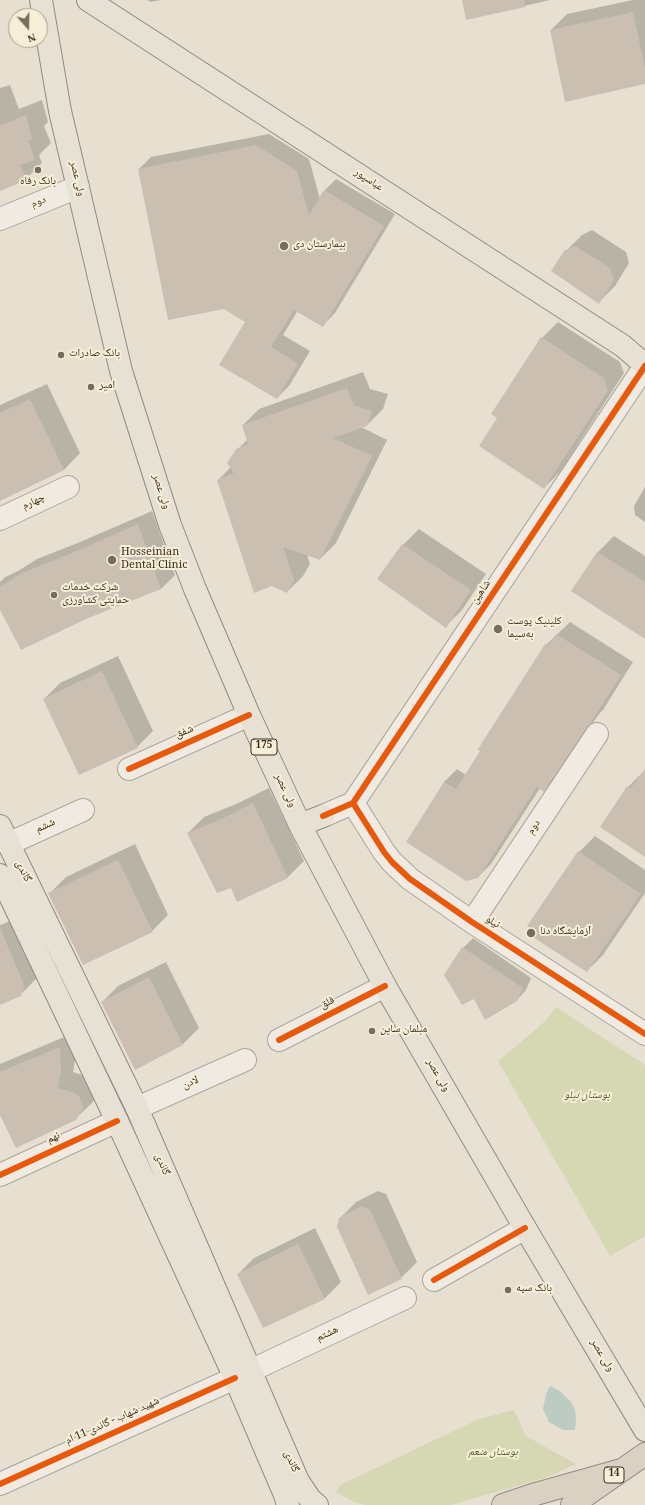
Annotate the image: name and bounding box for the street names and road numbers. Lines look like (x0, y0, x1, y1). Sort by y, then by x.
street label: ولی عصر (66, 160, 86, 198)
street label: عباسپور (351, 167, 385, 195)
street label: دوم (29, 194, 49, 212)
street label: ولی عصر (148, 473, 172, 511)
street label: چهارم (21, 492, 47, 514)
street label: شاهین (469, 579, 495, 607)
street label: شفق (174, 723, 196, 743)
road number: 175 (251, 739, 277, 755)
street label: ولی عصر (270, 772, 298, 810)
street label: ششم (34, 817, 58, 837)
street label: دوم (525, 818, 545, 838)
street label: گاندی (11, 859, 33, 885)
street label: نیلو (482, 913, 502, 933)
street label: فلق (319, 995, 337, 1013)
street label: ولی عصر (422, 1057, 452, 1095)
street label: لادن (181, 1075, 201, 1093)
street label: نهم (45, 1130, 63, 1148)
street label: گاندی (151, 1152, 171, 1178)
street label: هشتم (315, 1324, 341, 1346)
street label: ولی عصر (586, 1337, 616, 1375)
street label: شهید شهاب - گاندی 11 ام (64, 1395, 162, 1449)
street label: گاندی (279, 1449, 301, 1475)
road number: 14 (604, 1467, 624, 1483)

